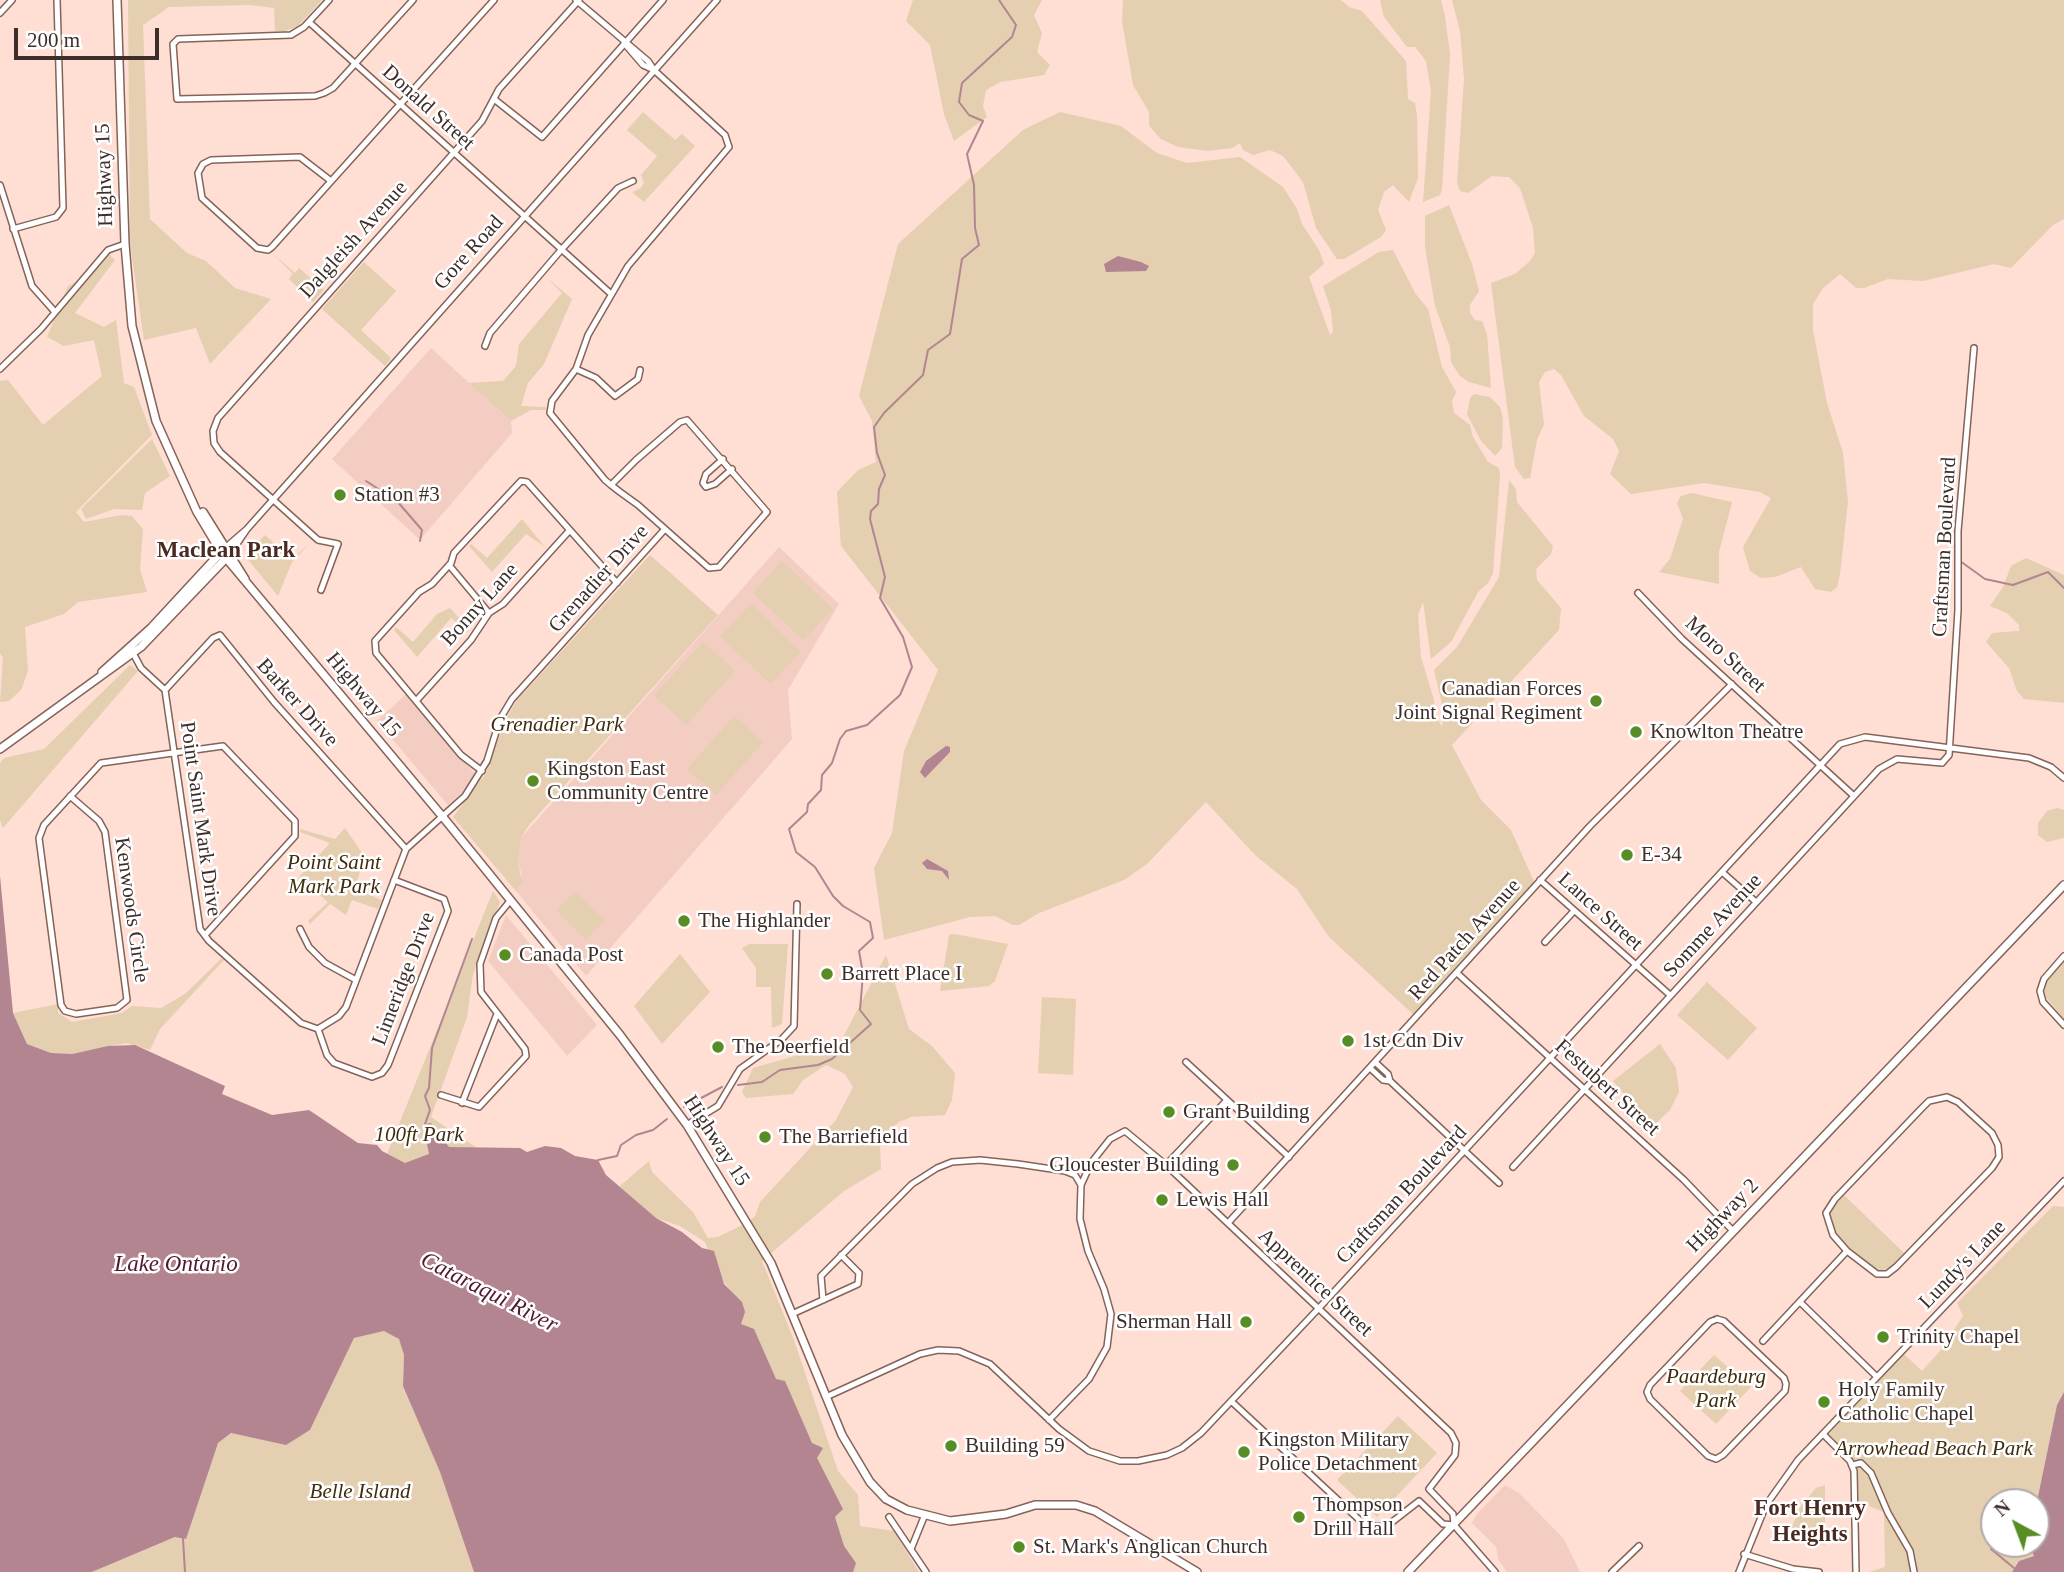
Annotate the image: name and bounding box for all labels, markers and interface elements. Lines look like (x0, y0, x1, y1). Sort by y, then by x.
scale bar (18, 14, 163, 58)
text: 200 m (27, 28, 80, 52)
street label: Donald Street (376, 60, 480, 156)
street label: Highway 15 (91, 123, 119, 227)
street label: Dalgleish Avenue (295, 176, 413, 304)
street label: Gore Road (429, 211, 509, 295)
street label: Craftsman Boulevard (1928, 456, 1962, 638)
place label: Station #3 (354, 482, 440, 508)
marker: Station #3 (332, 487, 348, 503)
street label: Grenadier Drive (544, 520, 654, 638)
district label: Maclean Park (157, 537, 295, 565)
street label: Bonny Lane (436, 558, 524, 652)
street label: Moro Street (1680, 611, 1770, 699)
street label: Highway 15 (320, 647, 406, 743)
street label: Barker Drive (251, 654, 343, 752)
place label: Canadian Forces Joint Signal Regiment (1395, 676, 1582, 726)
marker: Canadian Forces Joint Signal Regiment (1588, 693, 1604, 709)
park label: Grenadier Park (491, 712, 623, 738)
place label: Knowlton Theatre (1650, 719, 1803, 745)
street label: Point Saint Mark Drive (174, 720, 226, 918)
marker: Knowlton Theatre (1628, 724, 1644, 740)
place label: Kingston East Community Centre (547, 756, 709, 806)
marker: Kingston East Community Centre (525, 773, 541, 789)
street label: Kenwoods Circle (108, 836, 154, 984)
place label: E-34 (1641, 842, 1682, 868)
marker: E-34 (1619, 847, 1635, 863)
park label: Point Saint Mark Park (287, 850, 381, 900)
street label: Lance Street (1552, 867, 1648, 957)
street label: Somme Avenue (1658, 869, 1768, 983)
street label: Red Patch Avenue (1404, 874, 1526, 1006)
place label: The Highlander (698, 908, 830, 934)
street label: Limeridge Drive (367, 909, 441, 1049)
marker: The Highlander (676, 913, 692, 929)
place label: Canada Post (519, 942, 623, 968)
marker: Canada Post (497, 947, 513, 963)
place label: Barrett Place I (841, 961, 962, 987)
marker: Barrett Place I (819, 966, 835, 982)
place label: 1st Cdn Div (1362, 1028, 1464, 1054)
marker: 1st Cdn Div (1340, 1033, 1356, 1049)
place label: The Deerfield (732, 1034, 849, 1060)
street label: Festubert Street (1549, 1034, 1665, 1142)
marker: The Deerfield (710, 1039, 726, 1055)
street label: Highway 15 (677, 1091, 755, 1191)
place label: Grant Building (1183, 1099, 1310, 1125)
marker: Grant Building (1161, 1104, 1177, 1120)
street label: Craftsman Boulevard (1331, 1121, 1473, 1269)
park label: 100ft Park (374, 1122, 464, 1148)
place label: The Barriefield (779, 1124, 908, 1150)
marker: The Barriefield (757, 1129, 773, 1145)
place label: Gloucester Building (1049, 1152, 1219, 1178)
marker: Gloucester Building (1225, 1157, 1241, 1173)
street label: Highway 2 (1682, 1174, 1764, 1258)
place label: Lewis Hall (1176, 1187, 1269, 1213)
marker: Lewis Hall (1154, 1192, 1170, 1208)
street label: Lundy's Lane (1914, 1215, 2012, 1315)
street label: Apprentice Street (1252, 1223, 1378, 1343)
water label: Cataraqui River (416, 1247, 562, 1339)
water label: Lake Ontario (114, 1251, 238, 1279)
place label: Sherman Hall (1116, 1309, 1232, 1335)
marker: Sherman Hall (1238, 1314, 1254, 1330)
place label: Trinity Chapel (1897, 1324, 2019, 1350)
marker: Trinity Chapel (1875, 1329, 1891, 1345)
park label: Paardeburg Park (1666, 1364, 1766, 1414)
place label: Holy Family Catholic Chapel (1838, 1377, 1974, 1427)
marker: Holy Family Catholic Chapel (1816, 1394, 1832, 1410)
place label: Kingston Military Police Detachment (1258, 1427, 1417, 1477)
place label: Building 59 (965, 1433, 1065, 1459)
park label: Arrowhead Beach Park (1835, 1436, 2033, 1462)
marker: Building 59 (943, 1438, 959, 1454)
marker: Kingston Military Police Detachment (1236, 1444, 1252, 1460)
park label: Belle Island (310, 1479, 410, 1505)
north arrow (1980, 1488, 2050, 1558)
place label: Thompson Drill Hall (1313, 1492, 1403, 1542)
district label: Fort Henry Heights (1754, 1495, 1866, 1549)
text: N (1990, 1496, 2014, 1521)
marker: Thompson Drill Hall (1291, 1509, 1307, 1525)
place label: St. Mark's Anglican Church (1033, 1534, 1268, 1560)
marker: St. Mark's Anglican Church (1011, 1539, 1027, 1555)

